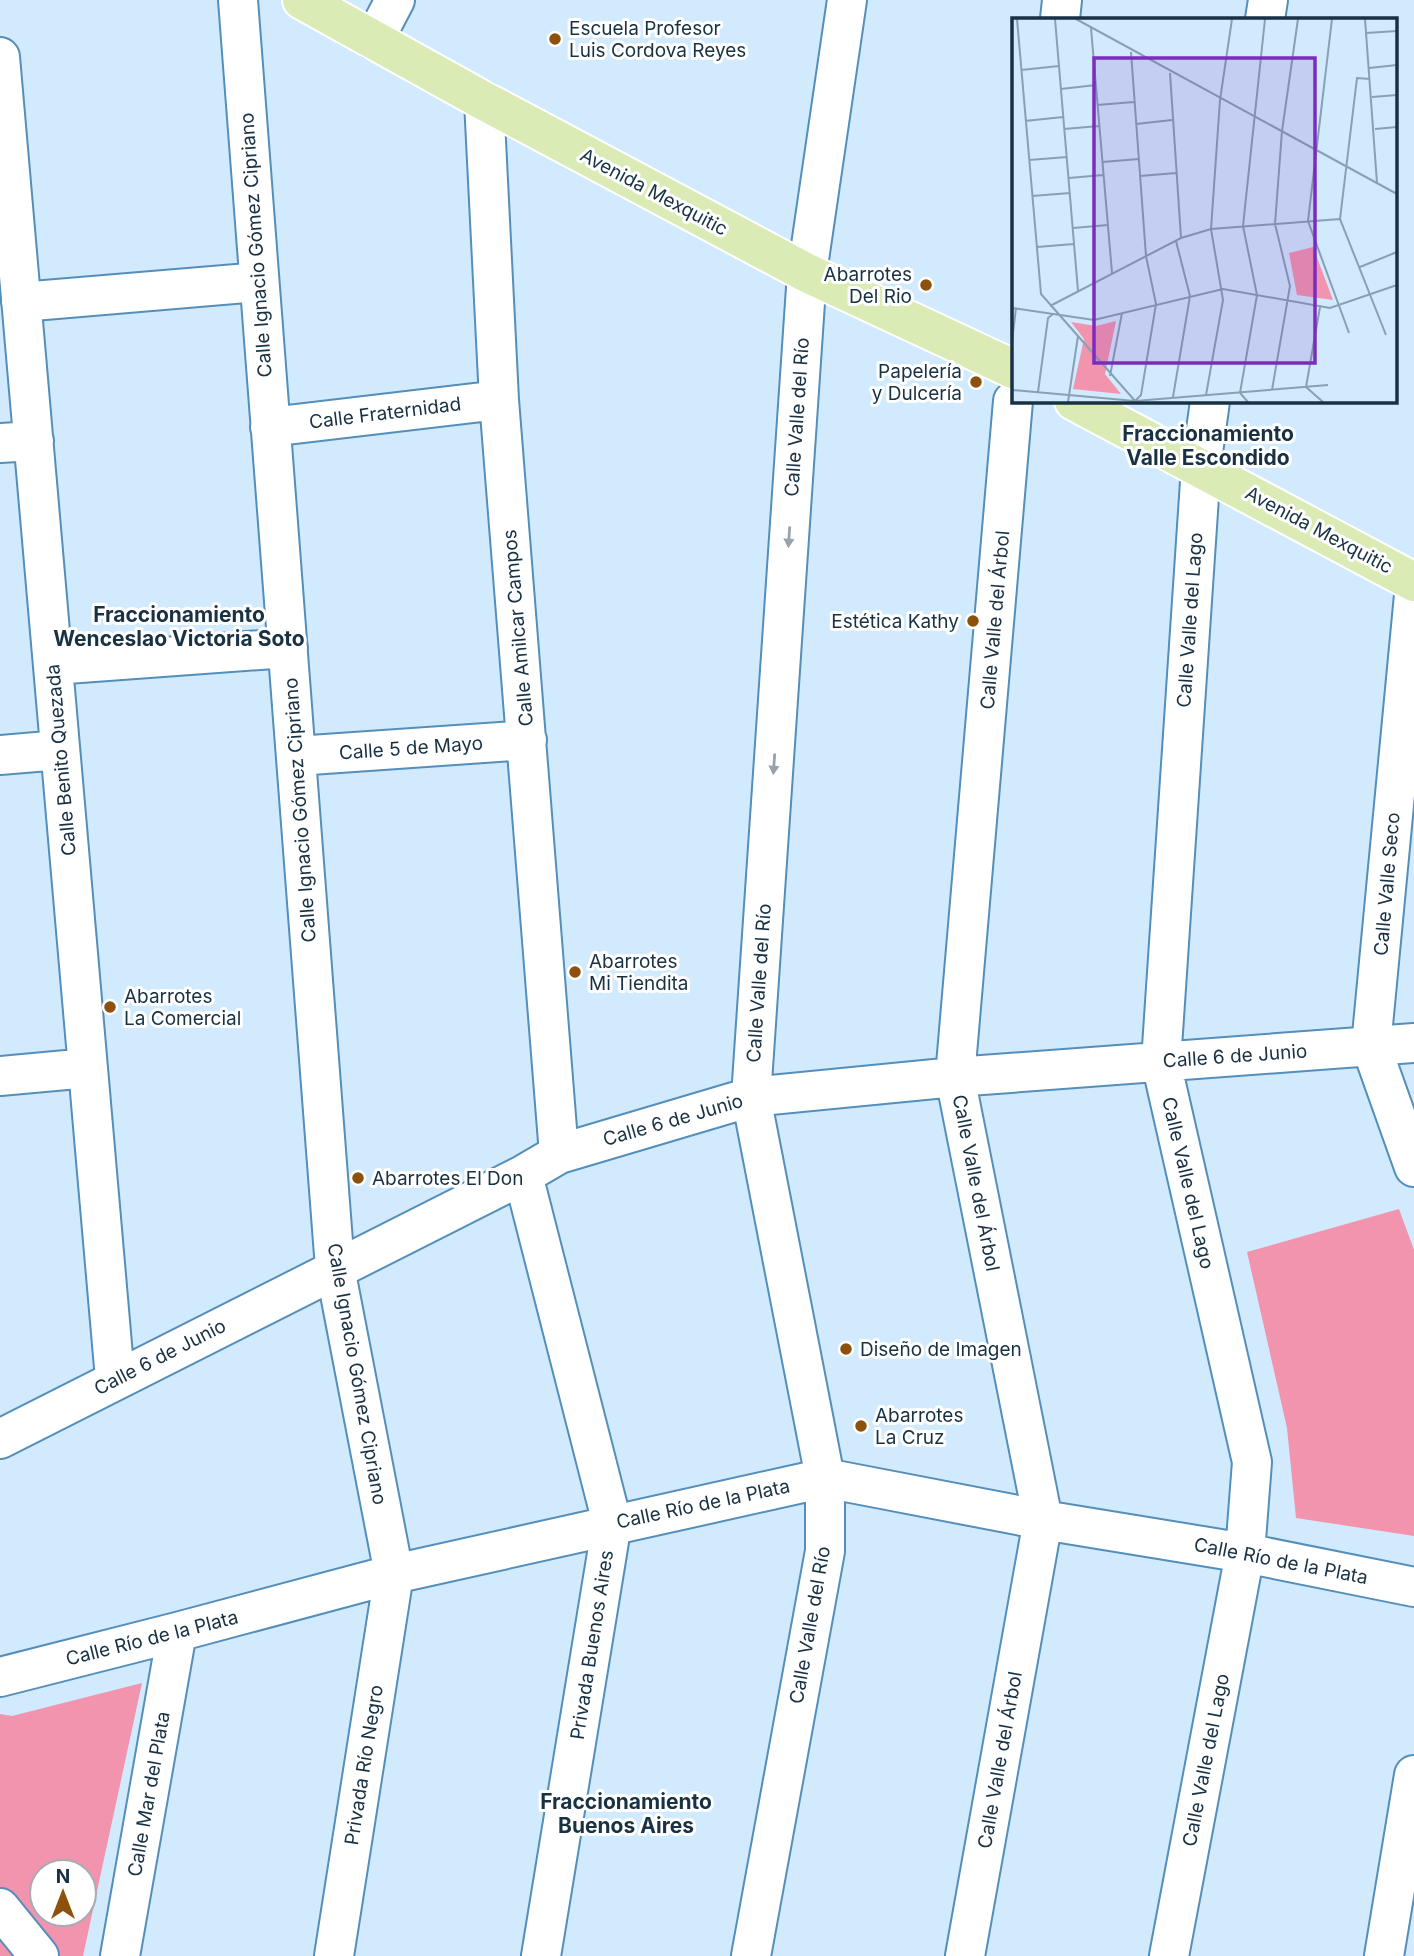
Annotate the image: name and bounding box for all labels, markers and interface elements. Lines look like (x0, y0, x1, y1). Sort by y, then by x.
place label: Escuela Profesor Luis Cordova Reyes (569, 17, 746, 62)
inset map (1012, 18, 1396, 402)
marker: Escuela Profesor Luis Cordova Reyes (547, 31, 563, 47)
street label: Calle Ignacio Gómez Cipriano (235, 112, 277, 378)
street label: Avenida Mexquitic (576, 143, 732, 241)
place label: Abarrotes Del Rio (824, 263, 912, 308)
marker: Abarrotes Del Rio (918, 277, 934, 293)
street label: Calle Valle del Río (780, 337, 814, 497)
place label: Papelería y Dulcería (872, 360, 962, 405)
marker: Papelería y Dulcería (968, 374, 984, 390)
street label: Calle Fraternidad (308, 392, 462, 434)
district label: Fraccionamiento Valle Escondido (1122, 421, 1294, 470)
street label: Avenida Mexquitic (1241, 481, 1397, 579)
one-way arrow (783, 526, 794, 548)
street label: Calle Amilcar Campos (498, 529, 538, 727)
street label: Calle Valle del Árbol (975, 530, 1014, 710)
street label: Calle Valle del Lago (1172, 532, 1208, 708)
district label: Fraccionamiento Wenceslao Victoria Soto (53, 602, 305, 651)
place label: Estética Kathy (831, 610, 959, 633)
marker: Estética Kathy (965, 613, 981, 629)
street label: Calle Benito Quezada (41, 663, 81, 857)
street label: Calle Ignacio Gómez Cipriano (279, 677, 321, 943)
street label: Calle 5 de Mayo (338, 731, 484, 765)
one-way arrow (768, 753, 779, 775)
street label: Calle Valle Seco (1369, 811, 1405, 957)
street label: Calle Valle del Río (742, 903, 776, 1063)
place label: Abarrotes Mi Tiendita (589, 950, 689, 995)
marker: Abarrotes Mi Tiendita (567, 964, 583, 980)
place label: Abarrotes La Comercial (124, 985, 241, 1030)
marker: Abarrotes La Comercial (102, 999, 118, 1015)
street label: Calle 6 de Junio (1162, 1039, 1308, 1073)
street label: Calle 6 de Junio (600, 1089, 746, 1151)
street label: Calle Valle del Árbol (948, 1093, 1005, 1273)
street label: Calle Valle del Lago (1157, 1095, 1219, 1271)
place label: Abarrotes El Don (372, 1167, 523, 1190)
marker: Abarrotes El Don (350, 1170, 366, 1186)
street label: Calle Ignacio Gómez Cipriano (323, 1241, 391, 1507)
street label: Calle 6 de Junio (90, 1314, 230, 1400)
place label: Diseño de Imagen (860, 1338, 1022, 1361)
marker: Diseño de Imagen (838, 1341, 854, 1357)
place label: Abarrotes La Cruz (875, 1404, 963, 1449)
marker: Abarrotes La Cruz (853, 1418, 869, 1434)
street label: Calle Río de la Plata (614, 1474, 792, 1534)
street label: Calle Río de la Plata (1192, 1533, 1370, 1589)
street label: Calle Valle del Río (785, 1544, 835, 1706)
street label: Privada Buenos Aires (566, 1549, 618, 1741)
street label: Calle Río de la Plata (63, 1605, 241, 1671)
street label: Calle Valle del Árbol (972, 1669, 1027, 1850)
street label: Calle Valle del Lago (1178, 1672, 1234, 1848)
street label: Privada Río Negro (340, 1683, 388, 1847)
street label: Calle Mar del Plata (123, 1710, 175, 1878)
district label: Fraccionamiento Buenos Aires (540, 1789, 712, 1838)
north arrow (28, 1858, 98, 1928)
text: N (56, 1865, 70, 1888)

